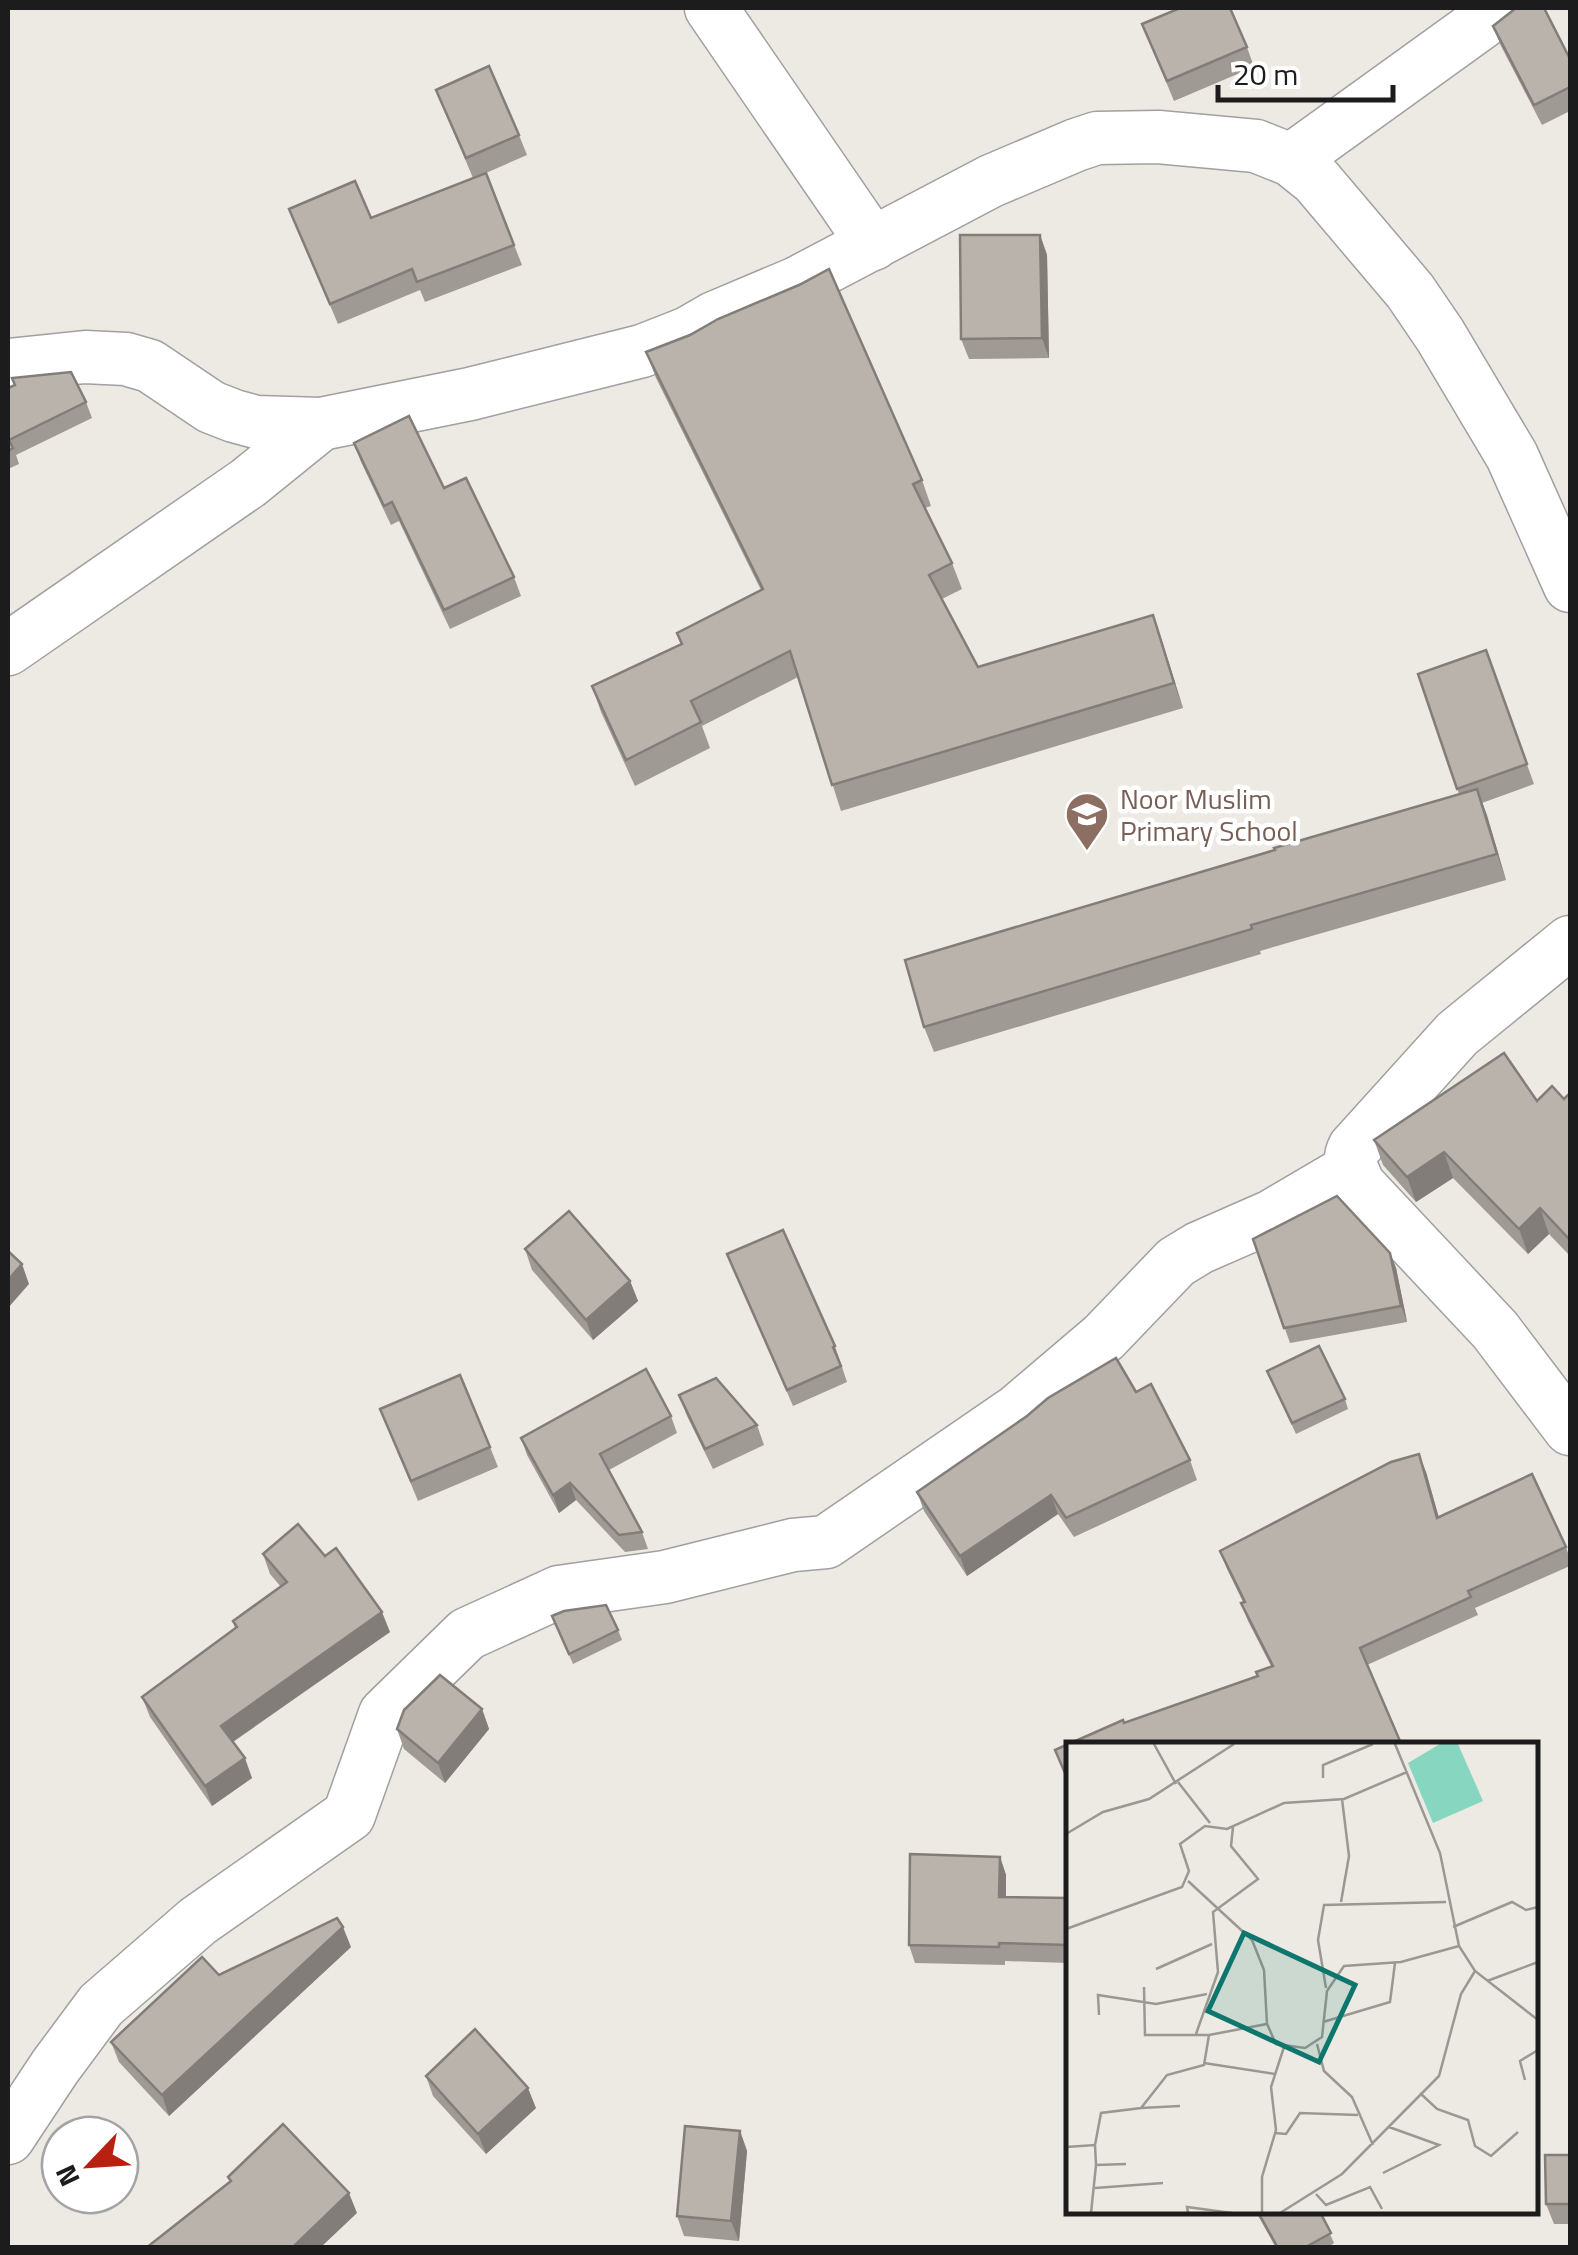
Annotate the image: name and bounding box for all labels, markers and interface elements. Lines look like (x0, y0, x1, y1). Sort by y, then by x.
scale bar (1218, 40, 1393, 102)
text: 20 m (1233, 51, 1298, 97)
place label: Noor Muslim Primary School (1120, 777, 1298, 852)
school or university icon: Noor Muslim Primary School (1064, 791, 1110, 852)
inset map (1066, 1742, 1538, 2215)
north arrow (40, 2115, 140, 2215)
text: N (43, 2158, 90, 2194)

